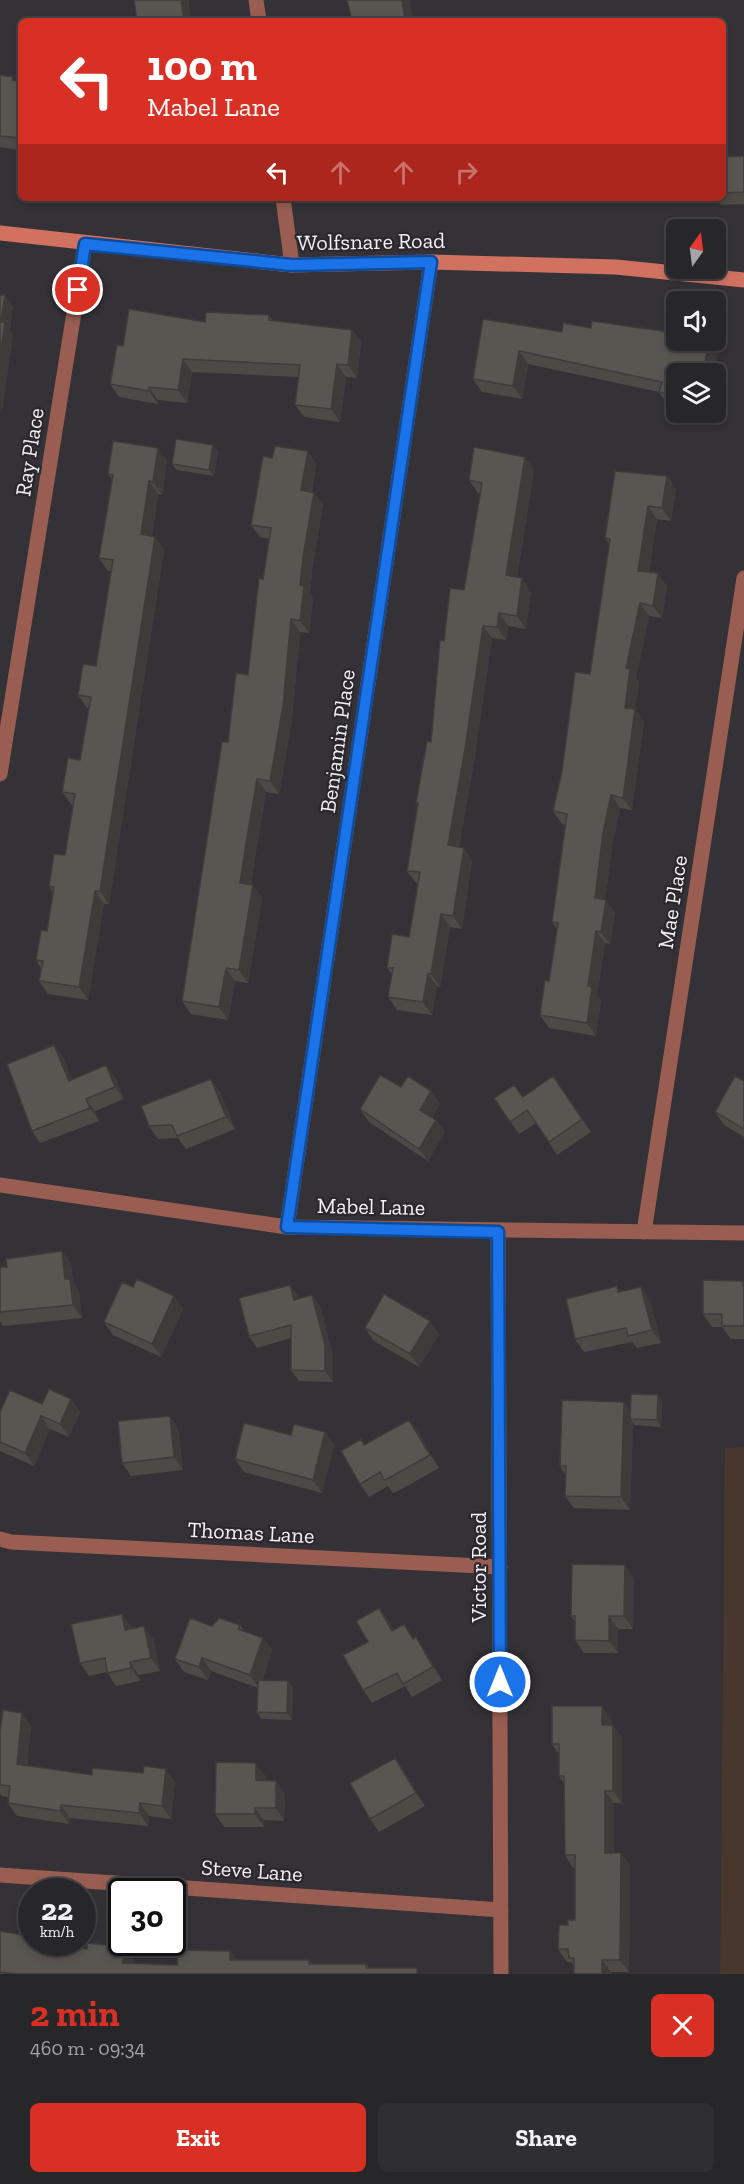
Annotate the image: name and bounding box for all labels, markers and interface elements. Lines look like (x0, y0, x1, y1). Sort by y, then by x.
text: 100 m (147, 40, 257, 91)
icon: left (48, 42, 126, 120)
text: Mabel Lane (147, 91, 280, 123)
icon: left (261, 156, 294, 189)
icon: ahead (324, 156, 357, 189)
icon: ahead (387, 156, 420, 189)
icon: right (450, 156, 483, 189)
north arrow (666, 219, 726, 279)
map controls (666, 219, 726, 423)
street label: Wolfsnare Road (297, 227, 445, 256)
pin (52, 264, 103, 315)
icon: arrive (61, 273, 94, 306)
button: sound (666, 291, 726, 351)
button: layers (666, 363, 726, 423)
street label: Ray Place (9, 406, 50, 498)
street label: Benjamin Place (314, 668, 361, 815)
street label: Mae Place (652, 853, 693, 951)
street label: Mabel Lane (317, 1192, 425, 1221)
street label: Victor Road (465, 1512, 492, 1623)
street label: Thomas Lane (187, 1516, 315, 1549)
position arrow (468, 1650, 532, 1714)
street label: Steve Lane (200, 1853, 304, 1888)
speed limit sign: 30 (108, 1878, 186, 1956)
text: 22 (41, 1892, 73, 1928)
text: km/h (40, 1923, 74, 1941)
text: 2 min (30, 1992, 120, 2035)
button: close (651, 1994, 714, 2057)
text: 460 m · 09:34 (30, 2036, 145, 2060)
button: Exit (30, 2103, 366, 2172)
button: Share (378, 2103, 714, 2172)

